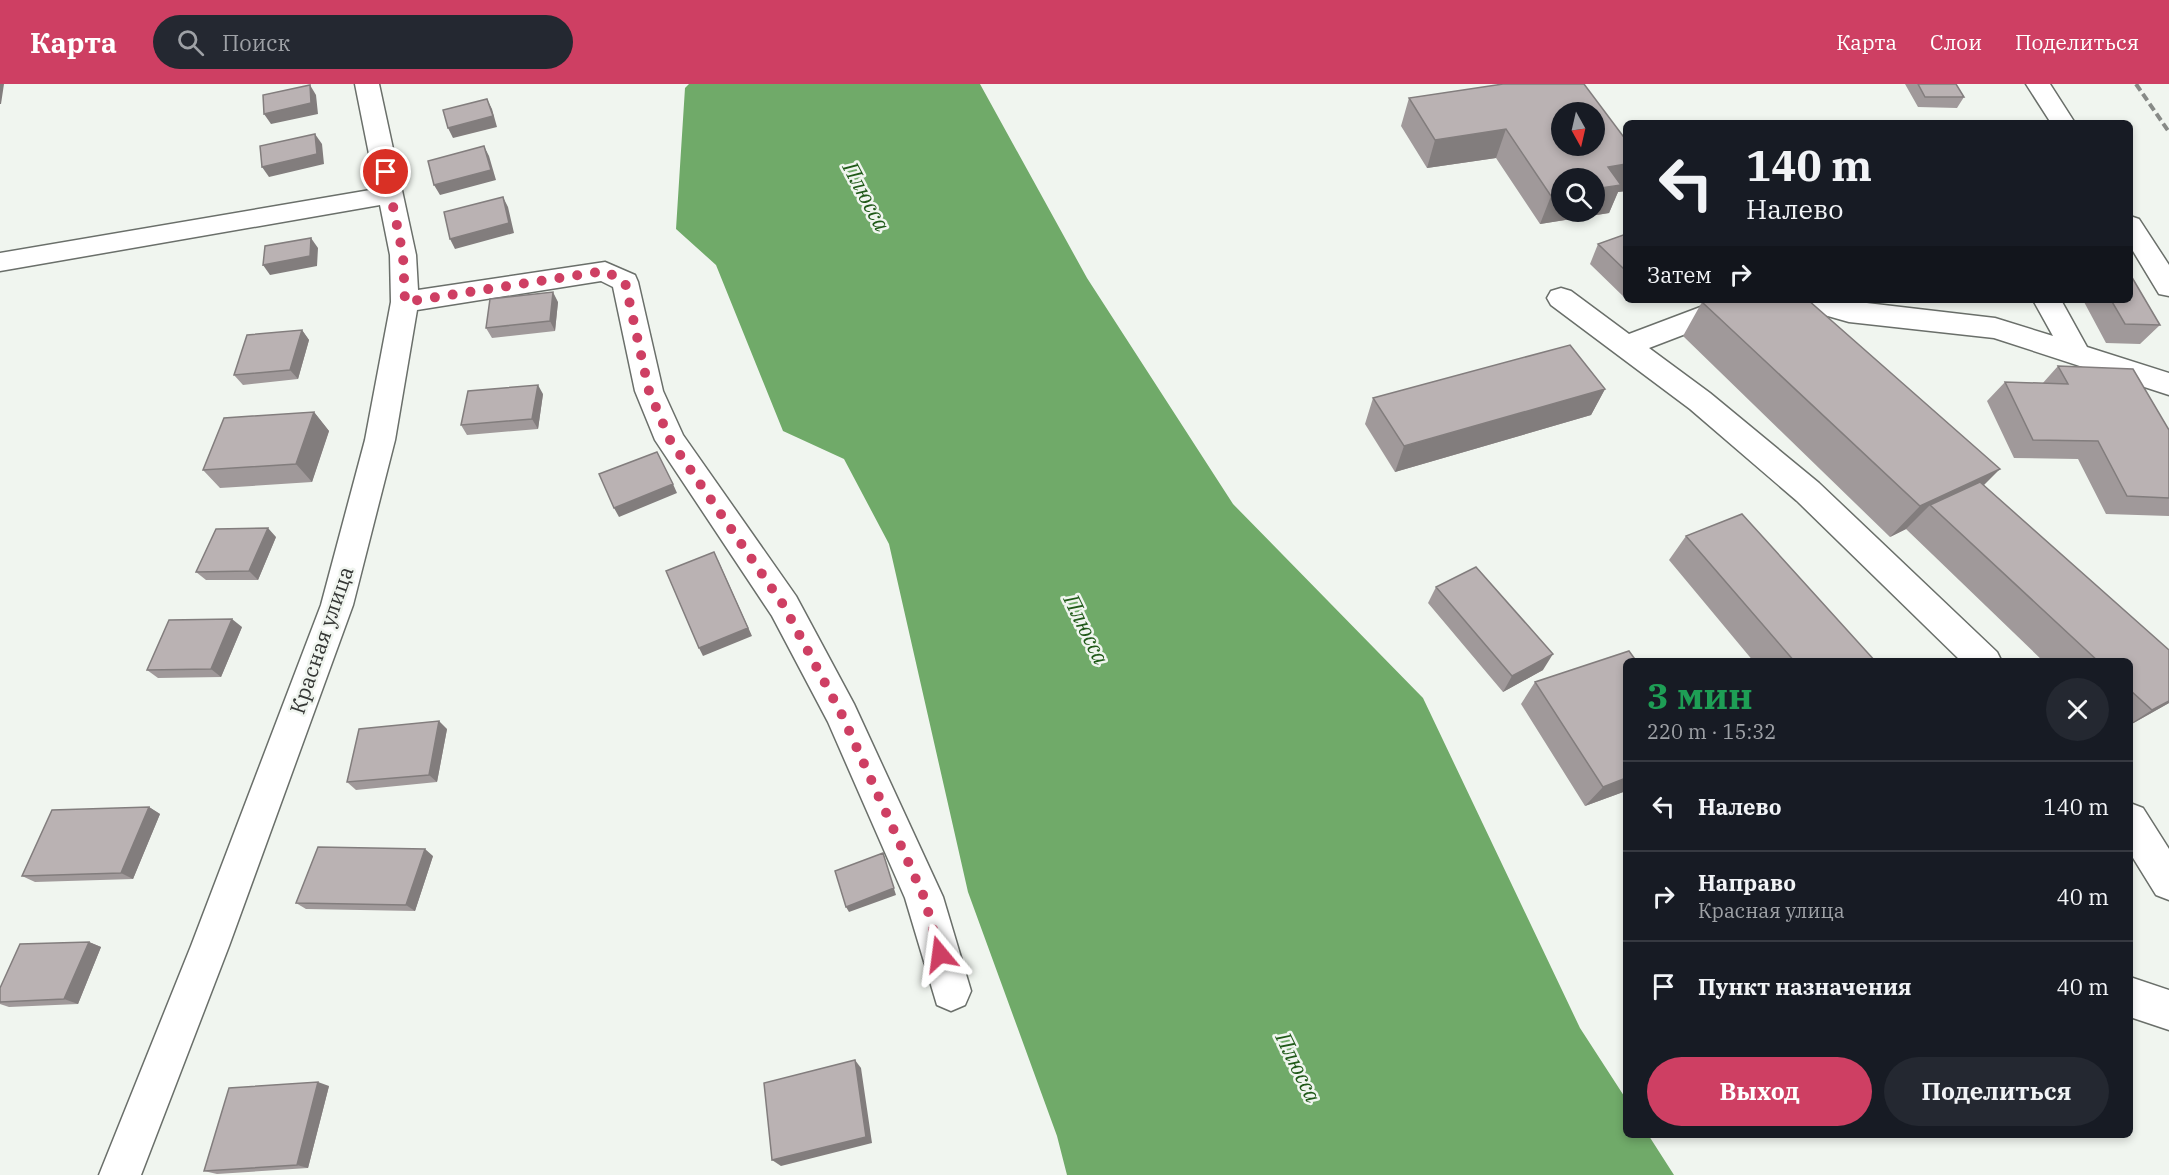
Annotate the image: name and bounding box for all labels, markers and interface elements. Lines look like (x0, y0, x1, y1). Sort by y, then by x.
search box (153, 15, 573, 69)
text: Карта (30, 24, 117, 61)
icon: search (174, 26, 207, 59)
text: Поиск (222, 28, 290, 57)
text: Карта (1836, 28, 1897, 56)
text: Слои (1930, 28, 1982, 56)
text: Поделиться (2015, 28, 2139, 56)
north arrow (1551, 102, 1605, 156)
map controls (1551, 102, 1605, 222)
text: 140 m (1746, 138, 1872, 193)
icon: left (1647, 144, 1725, 222)
pin (360, 146, 411, 197)
icon: arrive (369, 155, 402, 188)
water label: Плюсса (836, 155, 897, 236)
button: search (1551, 168, 1605, 222)
text: Налево (1746, 191, 1843, 226)
icon: right (1724, 258, 1757, 291)
text: Затем (1647, 260, 1712, 289)
street label: Красная улица (283, 563, 359, 717)
water label: Плюсса (1057, 588, 1116, 669)
text: 3 мин (1647, 672, 1753, 719)
button: close (2046, 678, 2109, 741)
text: 220 m · 15:32 (1647, 718, 1776, 745)
icon: left (1647, 790, 1680, 823)
text: Налево (1698, 792, 1782, 821)
text: 140 m (2043, 792, 2109, 821)
text: Направо (1698, 868, 1796, 897)
icon: right (1647, 880, 1680, 913)
text: 40 m (2057, 882, 2109, 911)
text: Красная улица (1698, 897, 1845, 924)
position arrow (908, 922, 972, 986)
icon: arrive (1647, 970, 1680, 1003)
text: Пункт назначения (1698, 972, 1912, 1001)
text: 40 m (2057, 972, 2109, 1001)
water label: Плюсса (1269, 1026, 1328, 1107)
button: Выход (1647, 1057, 1872, 1126)
button: Поделиться (1884, 1057, 2109, 1126)

